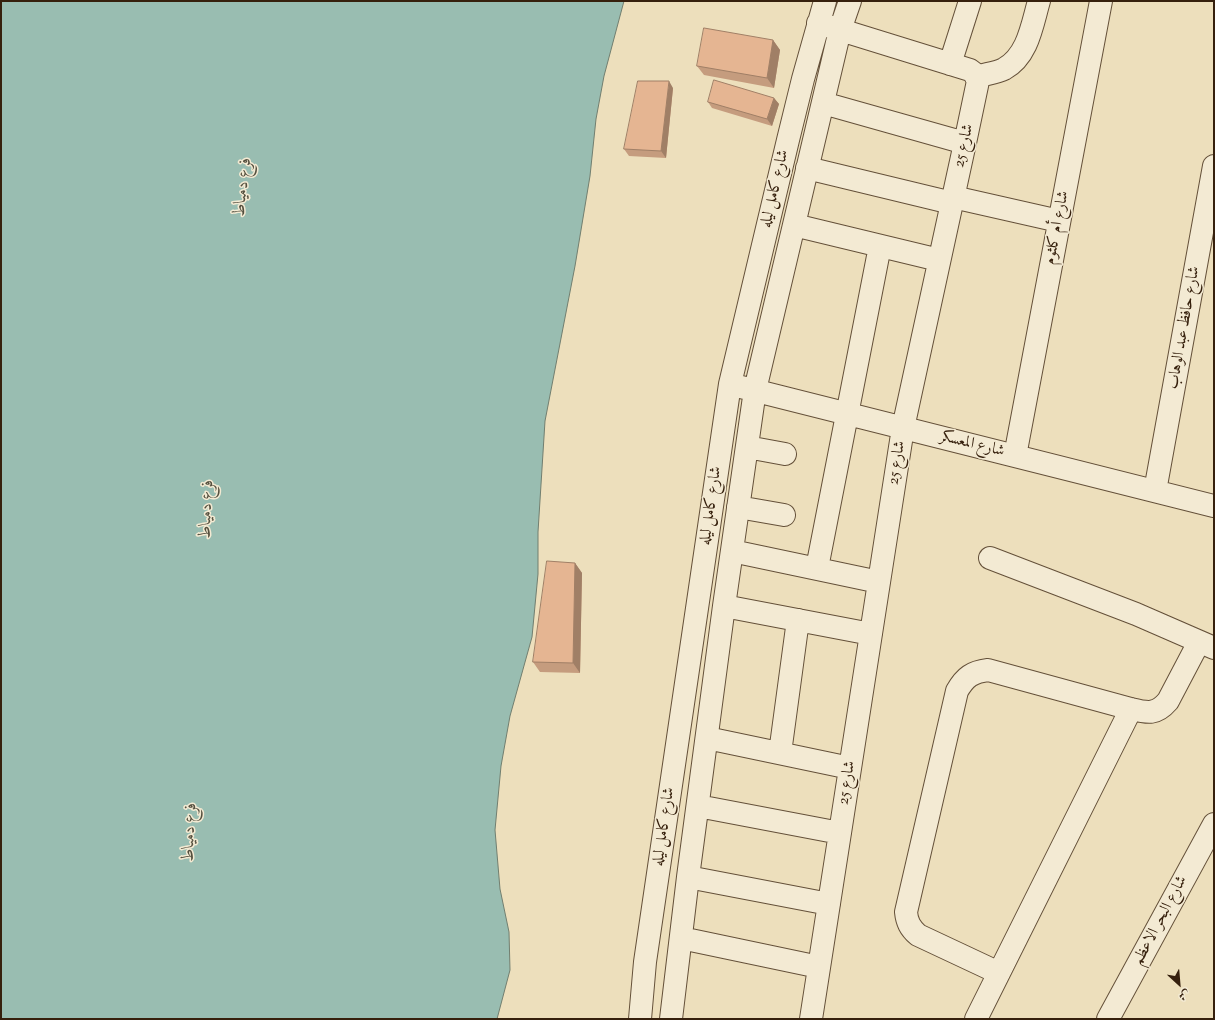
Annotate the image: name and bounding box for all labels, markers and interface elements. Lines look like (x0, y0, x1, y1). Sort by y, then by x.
street label: شارع 25 (951, 122, 979, 170)
street label: شارع كامل ليله (758, 148, 794, 230)
water label: فرع دمياط (230, 156, 258, 218)
street label: شارع أم كلثوم (1041, 190, 1075, 266)
street label: شارع حافظ عبد الوهاب (1165, 265, 1205, 391)
street label: شارع المعسكر (938, 428, 1006, 462)
street label: شارع 25 (885, 440, 911, 486)
street label: شارع كامل ليله (697, 465, 727, 547)
water label: فرع دمياط (196, 479, 220, 539)
street label: شارع 25 (835, 760, 861, 806)
street label: شارع كامل ليله (650, 786, 680, 868)
water label: فرع دمياط (179, 802, 203, 862)
street label: شارع البحر الاعظم (1129, 873, 1193, 969)
north arrow (1159, 964, 1199, 1004)
text: ش (1176, 985, 1193, 1004)

